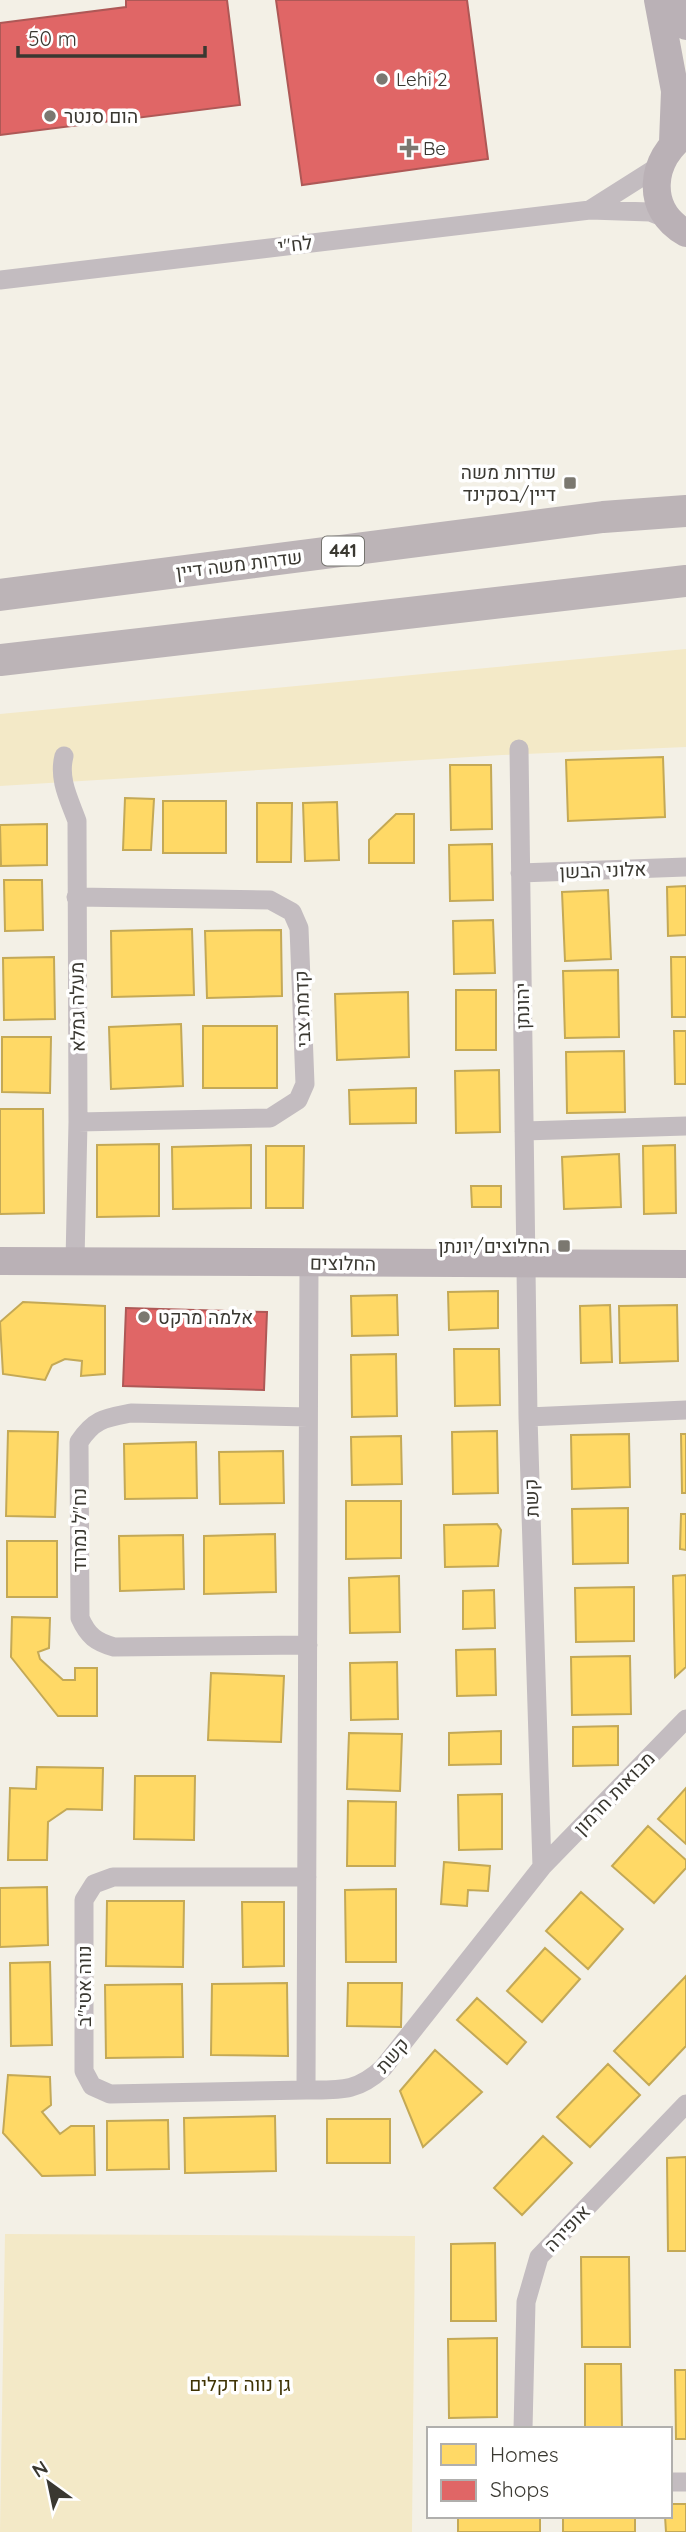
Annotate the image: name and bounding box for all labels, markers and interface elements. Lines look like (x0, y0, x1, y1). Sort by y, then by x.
scale bar (18, 14, 205, 58)
text: 50 m (28, 25, 77, 51)
place label: Lehi 2 (396, 67, 447, 91)
marker: Lehi 2 (374, 71, 390, 87)
place label: הום סנטר (64, 104, 138, 128)
marker: הום סנטר (42, 108, 58, 124)
place label: Be (423, 136, 446, 160)
marker: Be (401, 140, 417, 156)
street label: לח"י (277, 230, 314, 258)
place label: שדרות משה דיין/בסקינד (461, 460, 556, 506)
marker: שדרות משה דיין/בסקינד (562, 475, 578, 491)
road number: 441 (322, 536, 364, 566)
street label: שדרות משה דיין (174, 544, 304, 584)
street label: אלוני הבשן (559, 856, 647, 884)
street label: מעלה גמלא (64, 962, 90, 1052)
street label: קדמת צבי (289, 970, 315, 1048)
street label: יהונתן (510, 982, 534, 1030)
place label: החלוצים/יונתן (438, 1234, 550, 1258)
marker: החלוצים/יונתן (556, 1238, 572, 1254)
street label: החלוצים (310, 1250, 376, 1276)
place label: אלמה מרקט (158, 1305, 253, 1329)
marker: אלמה מרקט (136, 1309, 152, 1325)
street label: קשת (518, 1478, 544, 1518)
street label: נח"ל נמרוד (67, 1488, 91, 1572)
street label: מבואות חרמון (568, 1746, 660, 1840)
street label: נווה אטי"ב (72, 1945, 96, 2027)
street label: קשת (370, 2032, 414, 2078)
street label: אופירה (539, 2200, 595, 2256)
park label: גן נווה דקלים (189, 2372, 291, 2396)
legend (427, 2427, 672, 2518)
text: Homes (490, 2441, 559, 2467)
north arrow (14, 2448, 84, 2518)
text: N (27, 2455, 52, 2483)
text: Shops (490, 2476, 549, 2502)

